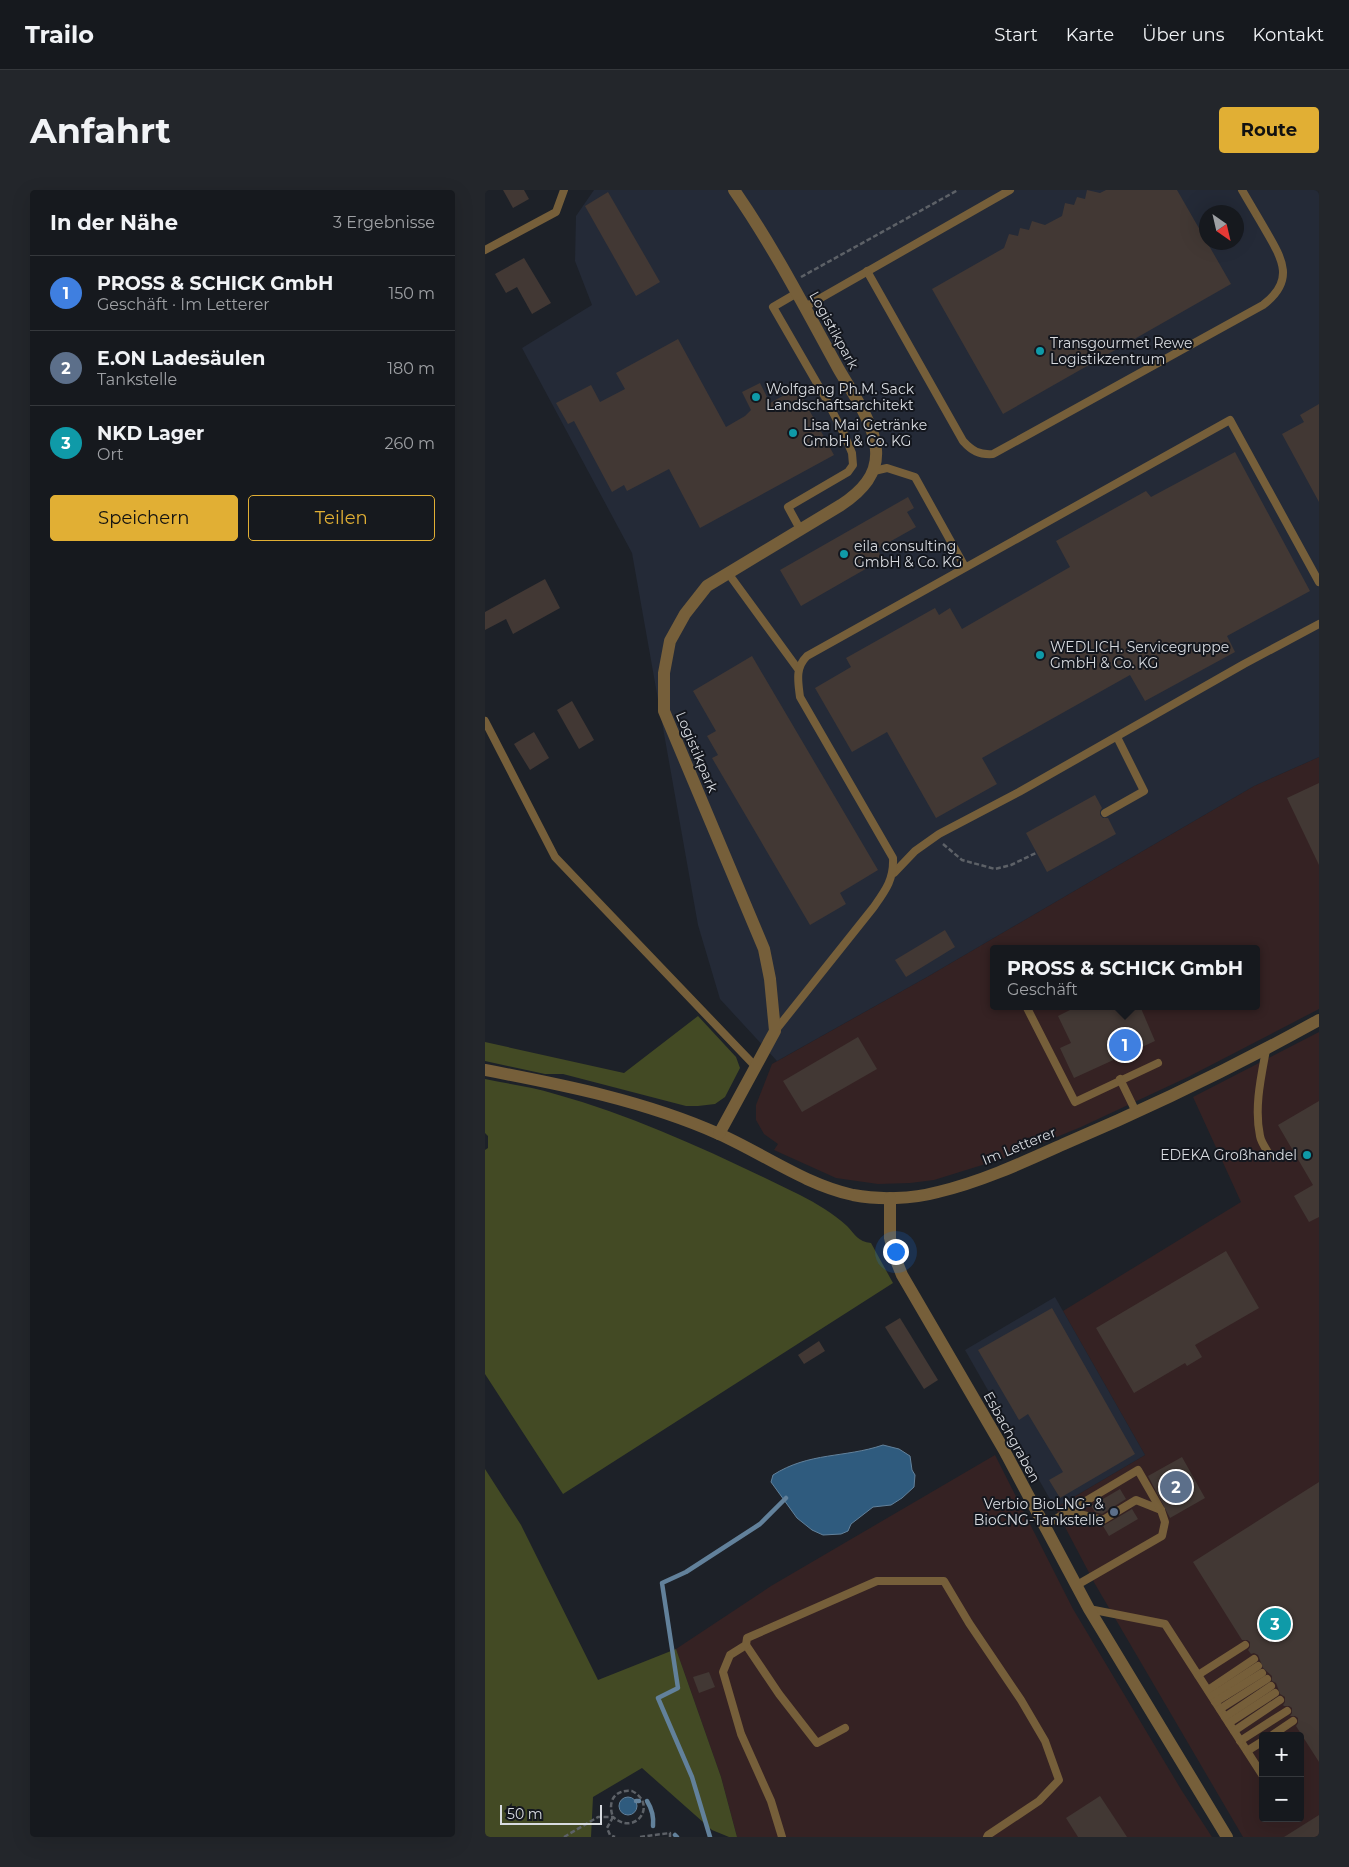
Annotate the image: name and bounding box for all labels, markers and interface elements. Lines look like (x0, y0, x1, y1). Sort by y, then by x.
text: Trailo (25, 20, 94, 49)
text: Start (994, 24, 1038, 46)
text: Karte (1066, 24, 1114, 46)
text: Über uns (1142, 24, 1225, 46)
text: Kontakt (1253, 24, 1324, 46)
button: Route (1219, 107, 1319, 153)
text: Anfahrt (30, 109, 171, 152)
north arrow (1199, 205, 1244, 250)
text: In der Nähe (50, 210, 178, 235)
text: 3 Ergebnisse (333, 213, 435, 232)
text: PROSS & SCHICK GmbH (97, 272, 333, 295)
text: 1 (63, 284, 69, 303)
text: 150 m (388, 284, 435, 303)
street label: Logistikpark (805, 288, 863, 373)
text: Geschäft · Im Letterer (97, 295, 270, 314)
place label: Transgourmet Rewe Logistikzentrum (1050, 334, 1192, 368)
marker: Transgourmet Rewe Logistikzentrum (1034, 345, 1046, 357)
text: E.ON Ladesäulen (97, 347, 266, 370)
text: 2 (61, 359, 71, 378)
text: 180 m (387, 359, 435, 378)
text: Tankstelle (97, 370, 177, 389)
place label: Wolfgang Ph.M. Sack Landschaftsarchitekt (766, 380, 915, 414)
marker: Wolfgang Ph.M. Sack Landschaftsarchitekt (750, 391, 762, 403)
place label: Lisa Mai Getränke GmbH & Co. KG (803, 416, 927, 450)
text: NKD Lager (97, 422, 204, 445)
marker: Lisa Mai Getränke GmbH & Co. KG (787, 427, 799, 439)
text: 3 (61, 434, 71, 453)
text: 260 m (384, 434, 435, 453)
text: Ort (97, 445, 124, 464)
button: Speichern (50, 495, 238, 541)
button: Teilen (248, 495, 435, 541)
place label: eila consulting GmbH & Co. KG (854, 537, 962, 571)
marker: eila consulting GmbH & Co. KG (838, 548, 850, 560)
place label: WEDLICH. Servicegruppe GmbH & Co. KG (1050, 638, 1229, 672)
marker: WEDLICH. Servicegruppe GmbH & Co. KG (1034, 649, 1046, 661)
street label: Logistikpark (672, 709, 722, 796)
popup (990, 945, 1260, 1010)
text: PROSS & SCHICK GmbH (1007, 957, 1243, 980)
text: Geschäft (1007, 980, 1078, 999)
pin: 1 (1109, 1026, 1141, 1064)
street label: Im Letterer (979, 1123, 1059, 1169)
place label: EDEKA Großhandel (1160, 1146, 1297, 1164)
marker: EDEKA Großhandel (1301, 1149, 1313, 1161)
your location (883, 1239, 909, 1265)
street label: Esbachgraben (980, 1388, 1044, 1486)
pin: 2 (1160, 1468, 1192, 1506)
place label: Verbio BioLNG- & BioCNG-Tankstelle (974, 1495, 1105, 1529)
marker: Verbio BioLNG- & BioCNG-Tankstelle (1108, 1506, 1120, 1518)
pin: 3 (1259, 1605, 1291, 1643)
map controls (1259, 1732, 1304, 1822)
button: + (1259, 1732, 1304, 1777)
button: − (1259, 1777, 1304, 1822)
scale bar (500, 1802, 603, 1825)
text: 50 m (507, 1805, 543, 1823)

